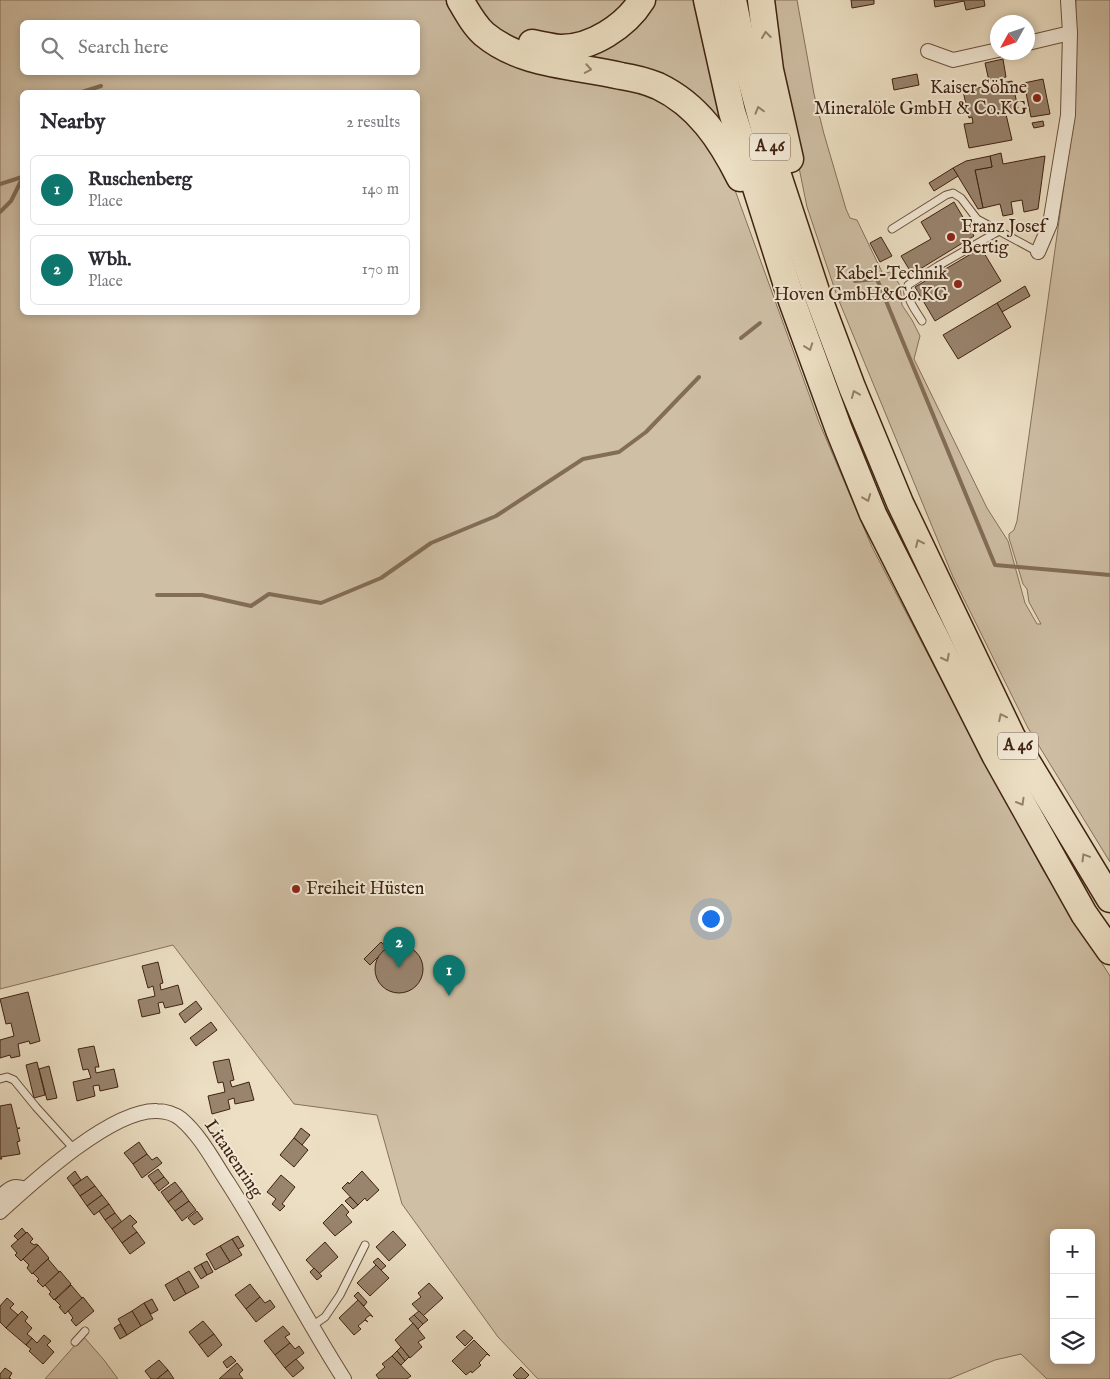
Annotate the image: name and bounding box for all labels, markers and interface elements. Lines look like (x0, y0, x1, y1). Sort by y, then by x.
north arrow (990, 15, 1035, 60)
search box (20, 20, 420, 75)
one-way arrow (761, 31, 772, 39)
icon: search (38, 34, 66, 62)
text: Search here (78, 36, 169, 60)
one-way arrow (584, 63, 593, 73)
place label: Kaiser Söhne Mineralöle GmbH & Co.KG (814, 77, 1028, 121)
marker: Kaiser Söhne Mineralöle GmbH & Co.KG (1031, 92, 1043, 104)
one-way arrow (755, 107, 765, 115)
text: Nearby (40, 109, 105, 136)
text: 2 results (346, 113, 400, 133)
road number: A 46 (750, 134, 790, 160)
text: Ruschenberg (88, 168, 192, 192)
text: 1 (54, 180, 60, 200)
text: 140 m (361, 180, 399, 200)
text: Place (88, 192, 123, 212)
place label: Franz Josef Bertig (961, 216, 1050, 260)
marker: Franz Josef Bertig (945, 231, 957, 243)
text: Wbh. (88, 248, 131, 272)
text: 2 (53, 260, 61, 280)
text: 170 m (362, 260, 399, 280)
place label: Kabel-Technik Hoven GmbH&Co.KG (774, 263, 949, 307)
text: Place (88, 272, 123, 292)
marker: Kabel-Technik Hoven GmbH&Co.KG (952, 278, 964, 290)
one-way arrow (803, 342, 813, 350)
one-way arrow (850, 390, 860, 398)
one-way arrow (861, 493, 871, 502)
one-way arrow (915, 539, 925, 548)
one-way arrow (940, 652, 950, 661)
one-way arrow (998, 713, 1009, 722)
road number: A 46 (998, 732, 1038, 759)
one-way arrow (1015, 796, 1025, 805)
one-way arrow (1081, 853, 1091, 862)
place label: Freiheit Hüsten (306, 878, 425, 901)
marker: Freiheit Hüsten (290, 883, 302, 895)
your location (698, 906, 724, 932)
pin: 2 (383, 927, 415, 968)
pin: 1 (433, 955, 465, 996)
street label: Litauenring (198, 1115, 268, 1203)
map controls (1050, 1229, 1095, 1364)
button: + (1050, 1229, 1095, 1274)
button: − (1050, 1274, 1095, 1319)
button: layers (1050, 1319, 1095, 1364)

